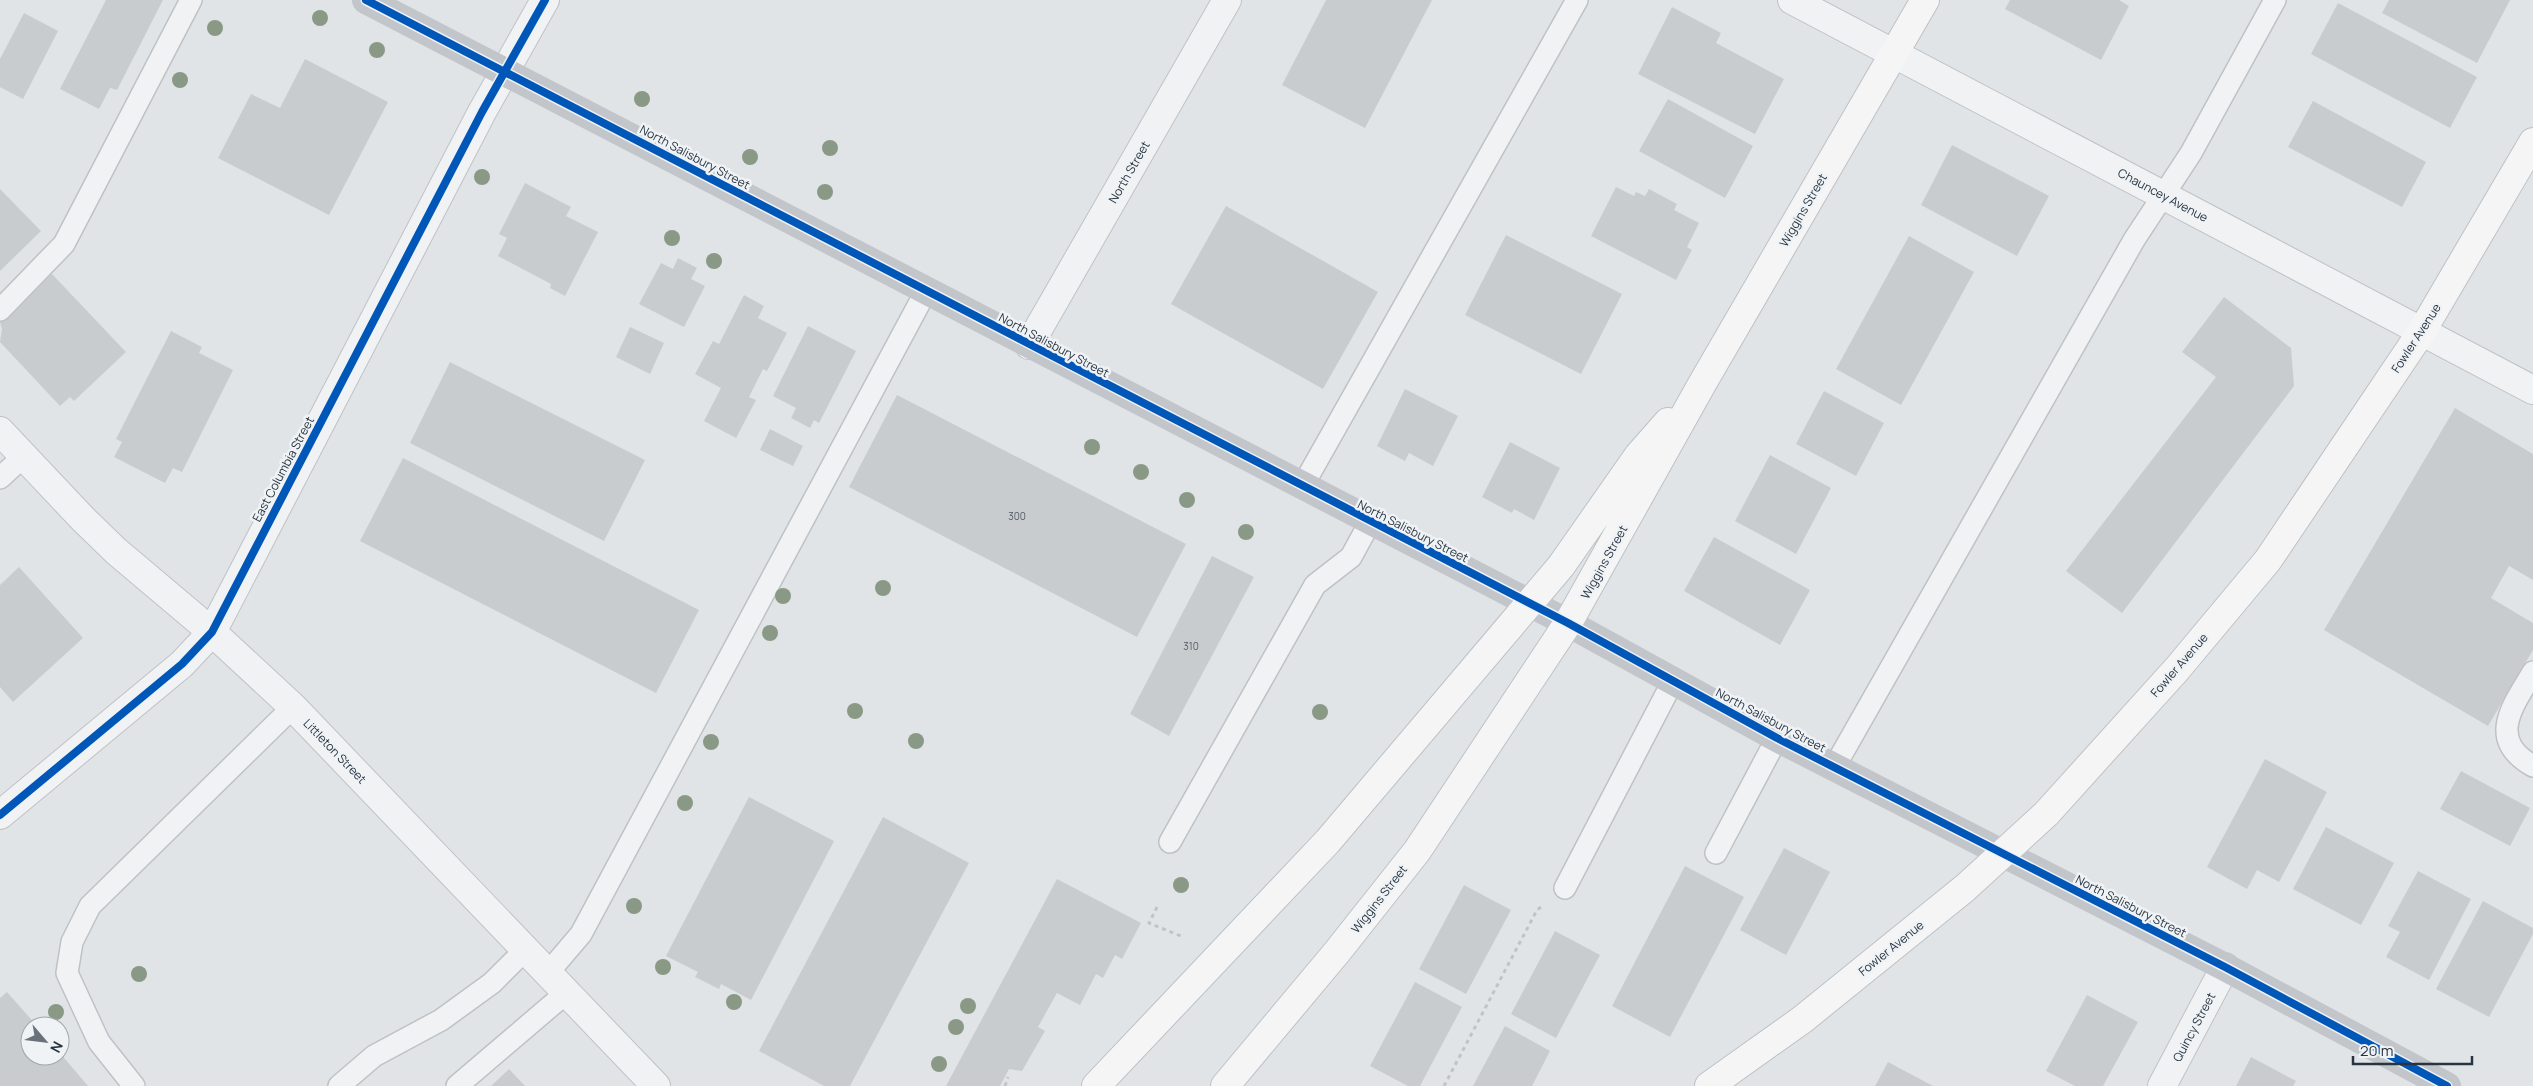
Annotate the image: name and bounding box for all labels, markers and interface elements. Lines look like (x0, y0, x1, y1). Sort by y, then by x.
street label: North Salisbury Street (637, 121, 753, 193)
street label: North Street (1104, 138, 1154, 206)
street label: Chauncey Avenue (2115, 164, 2211, 226)
street label: Wiggins Street (1775, 170, 1831, 250)
street label: Fowler Avenue (2387, 300, 2445, 376)
street label: North Salisbury Street (996, 309, 1112, 381)
street label: East Columbia Street (248, 413, 318, 525)
street label: North Salisbury Street (1355, 496, 1472, 566)
house number: 300 (1008, 509, 1026, 523)
street label: Wiggins Street (1577, 522, 1631, 602)
street label: Fowler Avenue (2146, 629, 2212, 701)
house number: 310 (1183, 639, 1199, 653)
street label: North Salisbury Street (1713, 684, 1829, 756)
street label: Littleton Street (300, 715, 370, 787)
street label: Wiggins Street (1347, 861, 1411, 936)
street label: North Salisbury Street (2073, 871, 2190, 941)
street label: Fowler Avenue (1855, 916, 1927, 980)
street label: Quincy Street (2169, 989, 2219, 1065)
north arrow (20, 1016, 70, 1066)
scale bar (2353, 1034, 2472, 1066)
text: N (46, 1038, 68, 1056)
text: 20 m (2360, 1040, 2393, 1061)

